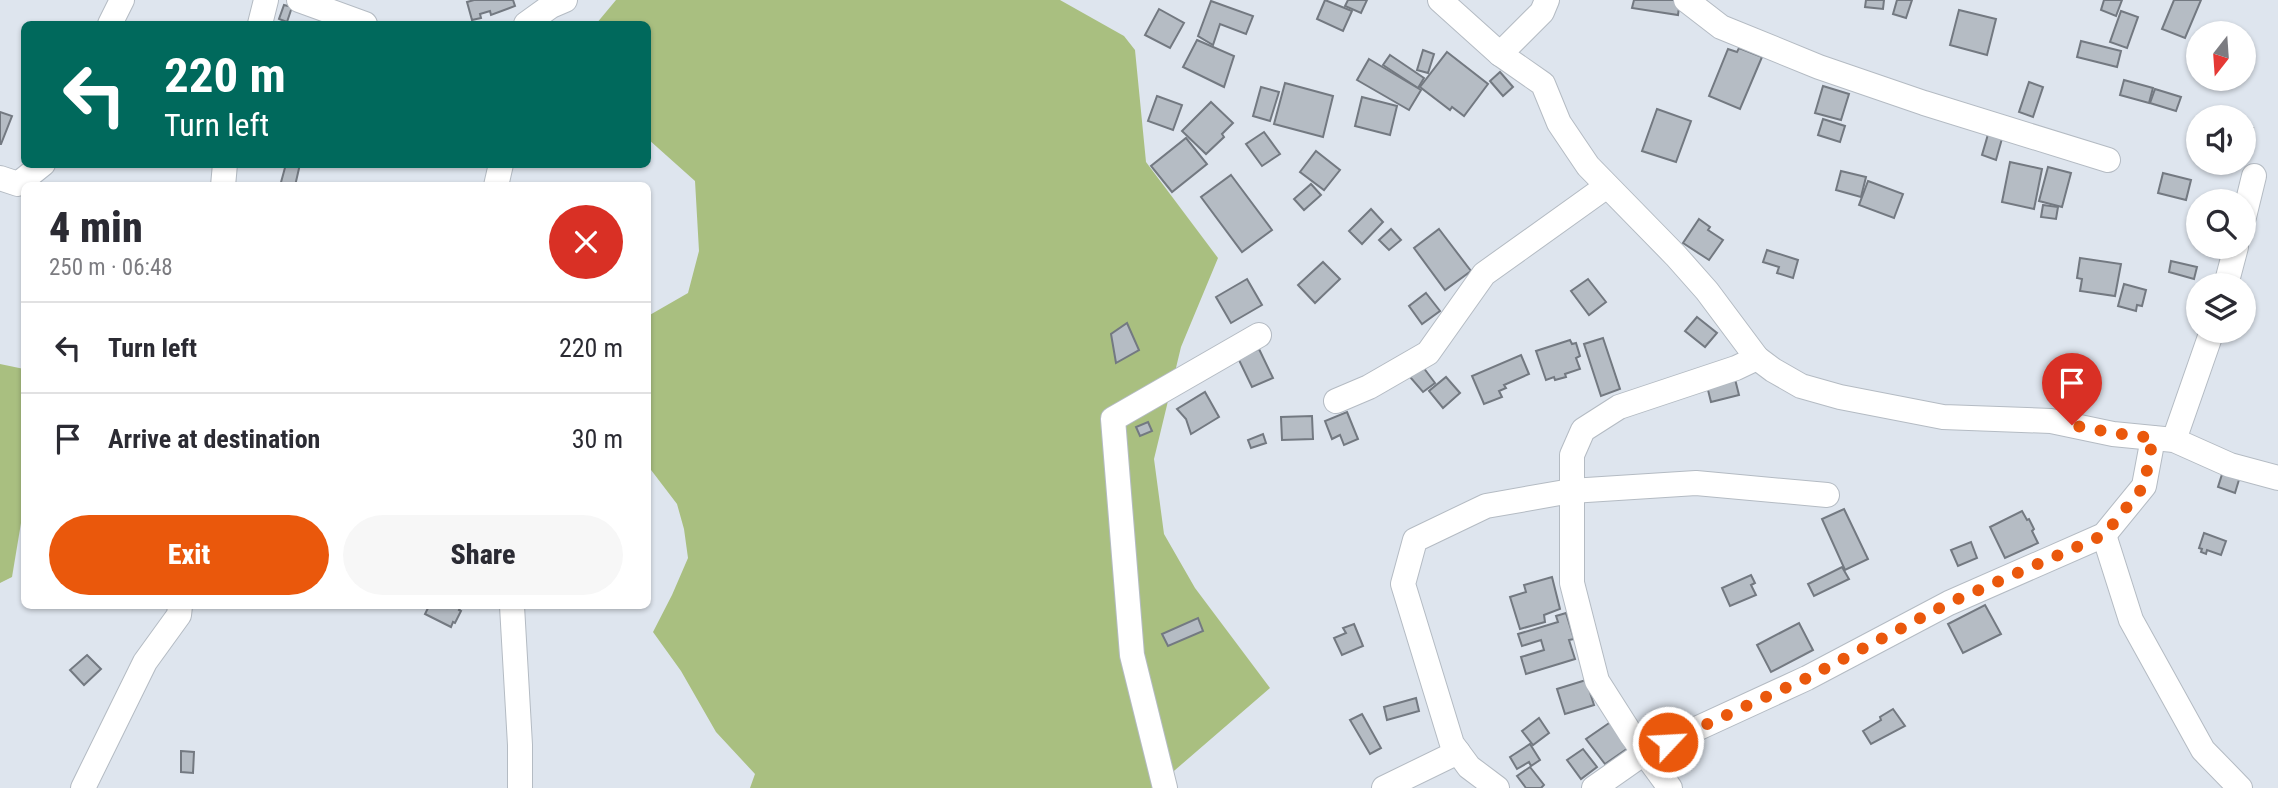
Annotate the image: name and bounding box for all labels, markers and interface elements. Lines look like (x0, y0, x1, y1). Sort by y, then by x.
north arrow (2186, 21, 2256, 91)
map controls (2186, 21, 2256, 343)
text: 220 m (164, 47, 286, 104)
icon: left (49, 49, 140, 140)
button: sound (2186, 105, 2256, 175)
text: Turn left (164, 106, 269, 144)
button: search (2186, 189, 2256, 259)
text: 4 min (49, 203, 143, 252)
button: close (549, 205, 623, 279)
text: 250 m · 06:48 (49, 254, 173, 281)
button: layers (2186, 273, 2256, 343)
icon: left (49, 329, 87, 367)
text: Turn left (108, 333, 197, 363)
text: 220 m (559, 333, 623, 363)
pin (2042, 353, 2102, 425)
icon: arrive (2053, 364, 2091, 402)
icon: arrive (49, 420, 87, 458)
text: Arrive at destination (108, 424, 320, 454)
text: 30 m (572, 424, 623, 454)
button: Exit (49, 515, 329, 595)
button: Share (343, 515, 623, 595)
position arrow (1631, 705, 1705, 779)

